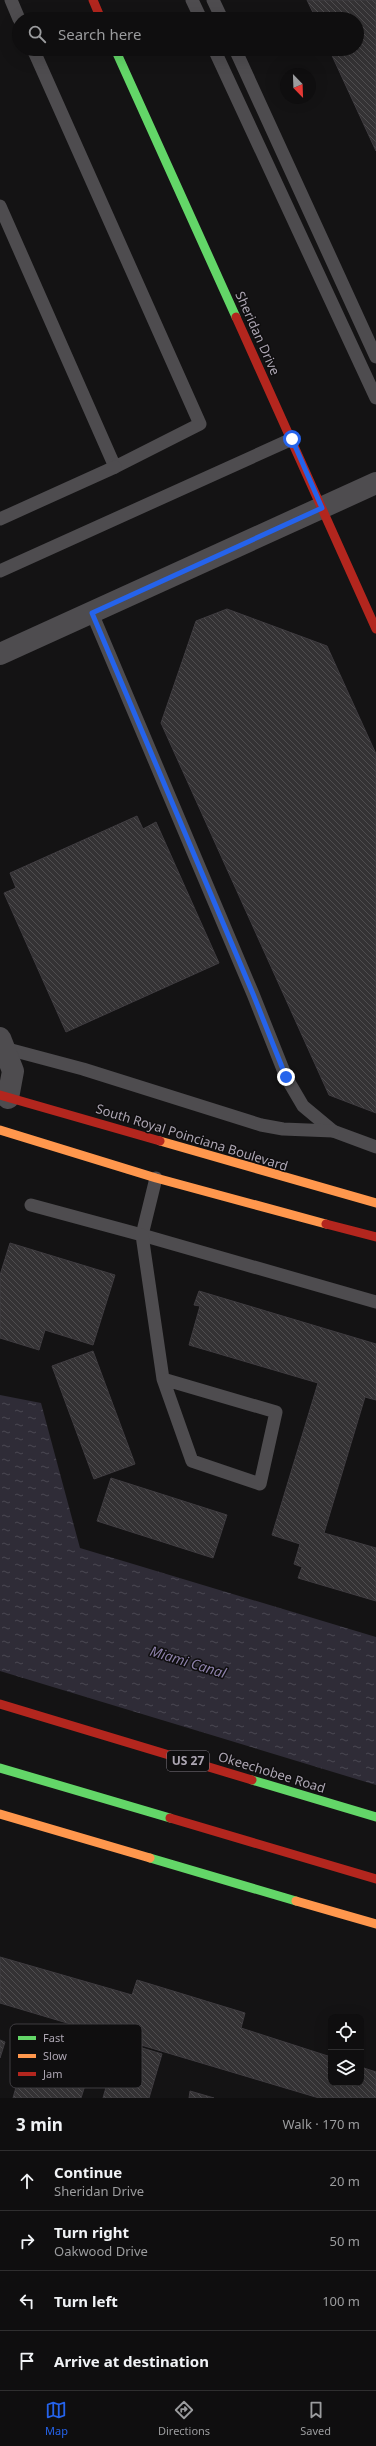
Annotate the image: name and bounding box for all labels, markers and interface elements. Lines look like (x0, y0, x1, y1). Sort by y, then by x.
search box (12, 12, 364, 56)
icon: search (26, 23, 48, 45)
text: Search here (58, 24, 141, 44)
north arrow (280, 68, 316, 104)
street label: Sheridan Drive (231, 288, 285, 378)
route start (283, 430, 301, 448)
route end (277, 1068, 295, 1086)
street label: South Royal Poinciana Boulevard (94, 1099, 290, 1175)
water label: Miami Canal (148, 1641, 229, 1682)
street label: Okeechobee Road (216, 1747, 328, 1797)
road number: US 27 (167, 1751, 209, 1771)
map controls (328, 2014, 364, 2086)
button: locate (328, 2014, 364, 2050)
legend (10, 2024, 142, 2088)
text: Fast (43, 2030, 64, 2045)
text: Slow (43, 2048, 67, 2063)
button: layers (328, 2050, 364, 2086)
text: Jam (42, 2066, 62, 2081)
text: 3 min (16, 2113, 63, 2136)
text: Walk · 170 m (282, 2115, 360, 2133)
text: Continue (54, 2162, 122, 2182)
icon: ahead (16, 2170, 38, 2192)
text: 20 m (330, 2172, 360, 2190)
text: Sheridan Drive (54, 2182, 144, 2200)
text: Turn right (54, 2222, 129, 2242)
icon: right (16, 2230, 38, 2252)
text: 50 m (330, 2232, 360, 2250)
text: Oakwood Drive (54, 2242, 148, 2260)
icon: left (16, 2290, 38, 2312)
text: Turn left (54, 2291, 118, 2311)
text: 100 m (322, 2292, 360, 2310)
icon: arrive (16, 2350, 38, 2372)
text: Arrive at destination (54, 2351, 209, 2371)
tab: Map (45, 2399, 68, 2438)
tab: Directions (158, 2399, 210, 2438)
tab: Saved (300, 2399, 331, 2438)

